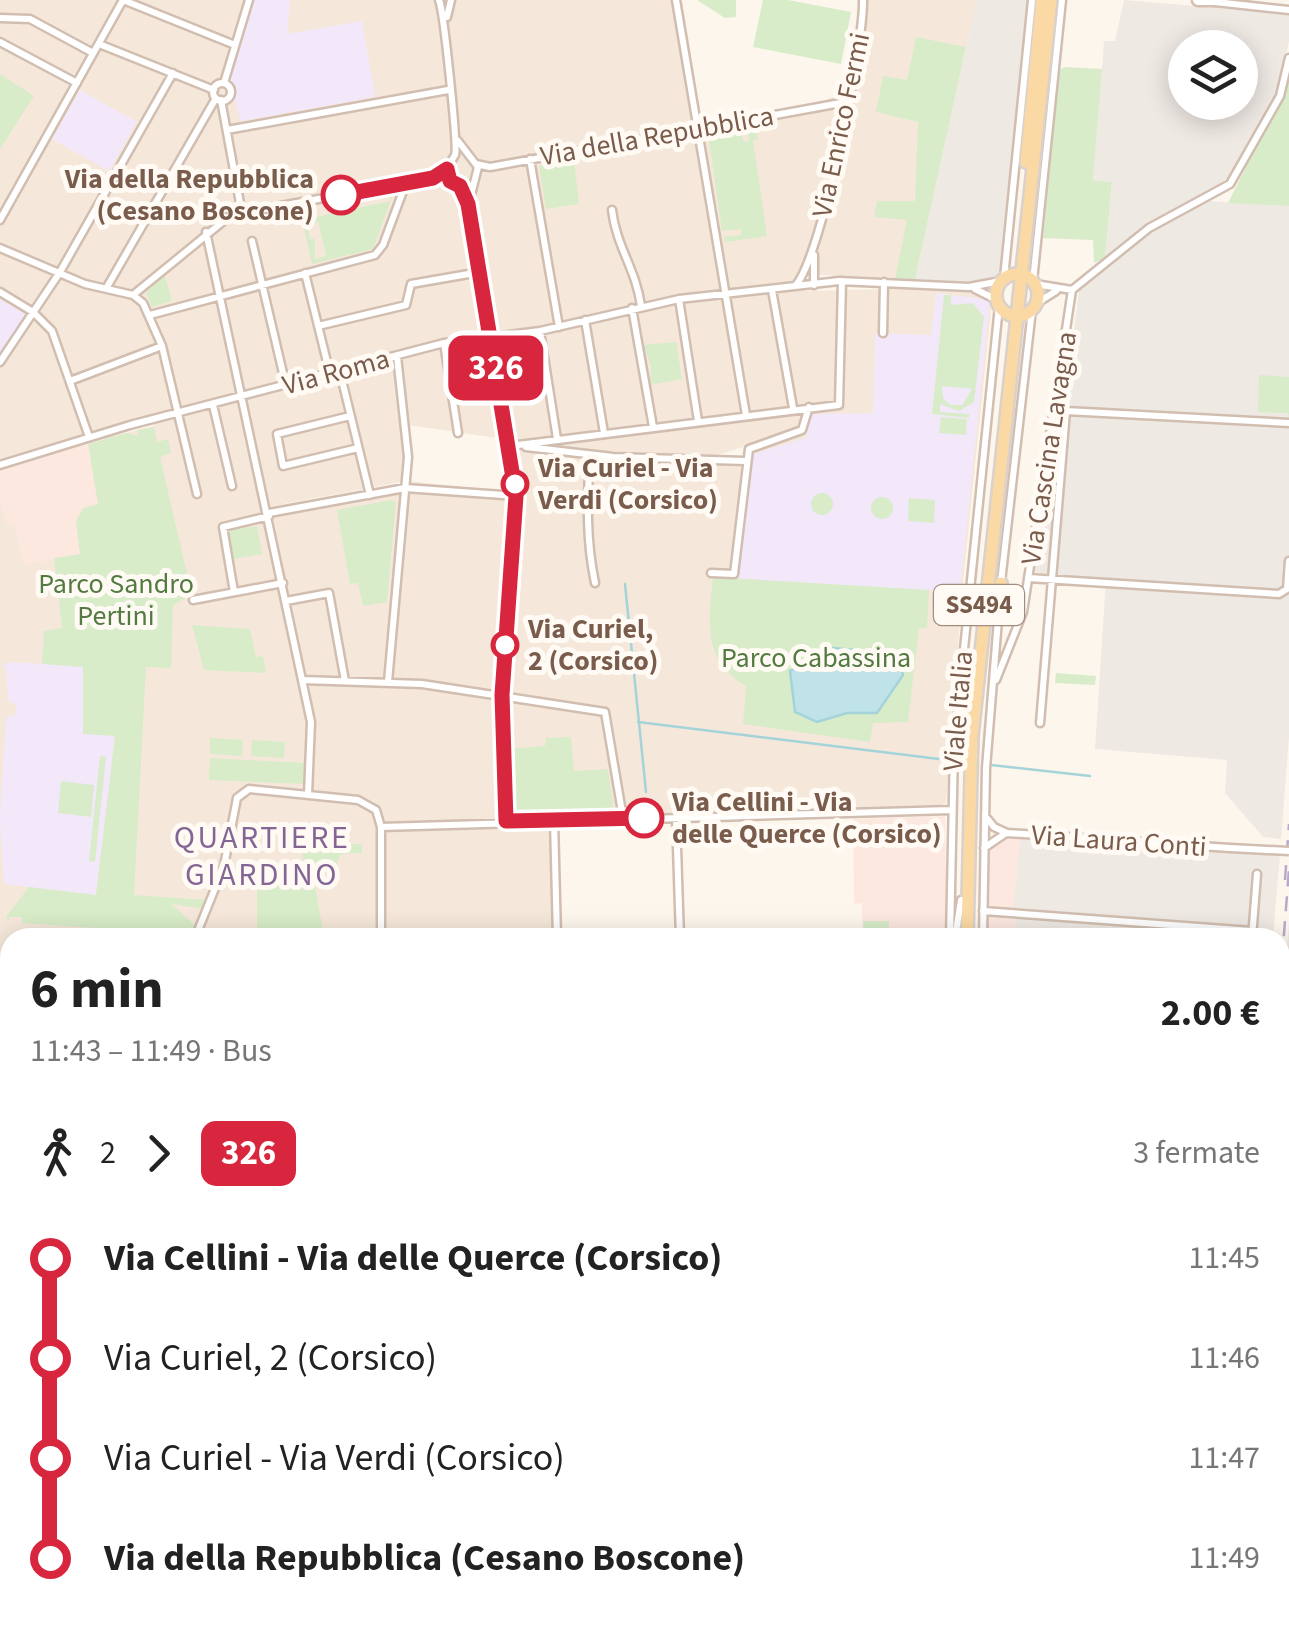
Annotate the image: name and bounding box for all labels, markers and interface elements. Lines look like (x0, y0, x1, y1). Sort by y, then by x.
street label: Via Enrico Fermi (802, 29, 880, 221)
map controls (1168, 30, 1258, 120)
button: layers (1168, 30, 1258, 120)
street label: Via della Repubblica (537, 96, 777, 176)
place label: Via della Repubblica (Cesano Boscone) (64, 159, 314, 231)
marker: Via della Repubblica (Cesano Boscone) (322, 176, 360, 214)
street label: Via Cascina Lavagna (1011, 329, 1087, 567)
line badge: 326 (438, 336, 554, 400)
street label: Via Roma (278, 339, 394, 405)
text: 326 (468, 343, 524, 393)
place label: Via Curiel - Via Verdi (Corsico) (537, 448, 718, 520)
marker: Via Curiel - Via Verdi (Corsico) (502, 471, 528, 497)
park label: Parco Sandro Pertini (38, 564, 194, 636)
road number: SS494 (934, 585, 1024, 625)
place label: Via Curiel, 2 (Corsico) (527, 609, 658, 681)
marker: Via Curiel, 2 (Corsico) (492, 632, 518, 658)
park label: Parco Cabassina (721, 638, 911, 678)
street label: Viale Italia (933, 649, 983, 773)
place label: Via Cellini - Via delle Querce (Corsico) (671, 782, 942, 854)
marker: Via Cellini - Via delle Querce (Corsico) (625, 799, 663, 837)
district label: QUARTIERE GIARDINO (174, 815, 350, 898)
street label: Via Laura Conti (1030, 815, 1208, 867)
text: 6 min (30, 951, 164, 1029)
text: 2.00 € (1161, 986, 1260, 1040)
text: 11:43 – 11:49 · Bus (30, 1028, 272, 1074)
icon: walk (30, 1126, 85, 1181)
icon: forward (131, 1126, 186, 1181)
text: 326 (221, 1128, 276, 1178)
text: 2 (100, 1130, 116, 1176)
text: 3 fermate (1133, 1130, 1260, 1176)
text: Via Cellini - Via delle Querce (Corsico) (104, 1231, 722, 1285)
text: 11:45 (1188, 1235, 1260, 1281)
text: Via Curiel, 2 (Corsico) (104, 1331, 437, 1385)
text: 11:46 (1188, 1335, 1260, 1381)
text: Via Curiel - Via Verdi (Corsico) (104, 1431, 565, 1485)
text: 11:47 (1188, 1435, 1260, 1481)
text: Via della Repubblica (Cesano Boscone) (104, 1531, 745, 1585)
text: 11:49 (1188, 1535, 1260, 1581)

